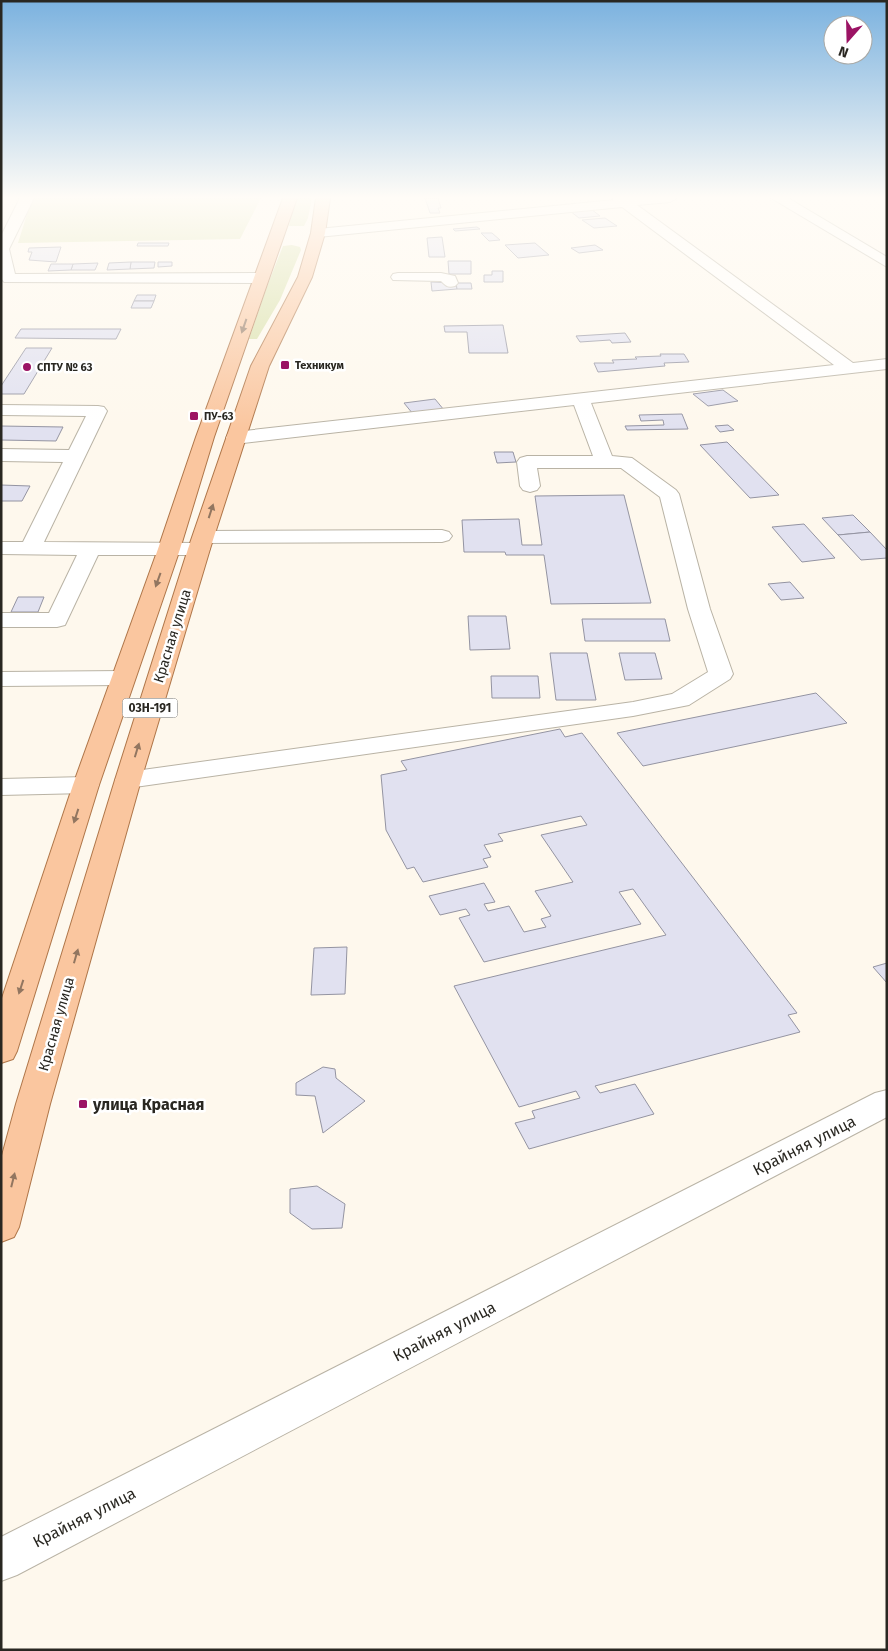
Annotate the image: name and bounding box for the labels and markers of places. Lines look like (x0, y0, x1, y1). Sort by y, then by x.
marker: Техникум (279, 359, 291, 371)
place label: Техникум (295, 359, 344, 372)
marker: СПТУ № 63 (21, 361, 33, 373)
place label: СПТУ № 63 (37, 361, 93, 374)
marker: ПУ-63 (188, 410, 200, 422)
place label: ПУ-63 (204, 410, 234, 423)
place label: улица Красная (92, 1095, 205, 1114)
marker: улица Красная (77, 1098, 89, 1110)

